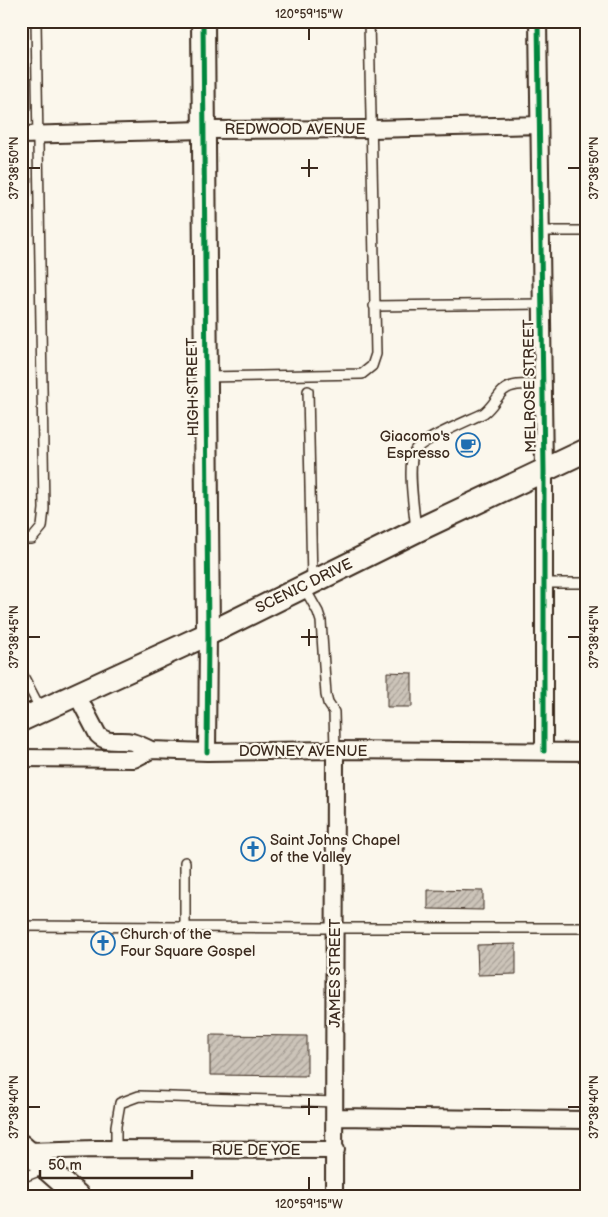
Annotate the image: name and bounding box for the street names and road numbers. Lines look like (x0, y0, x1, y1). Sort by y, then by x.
street label: REDWOOD AVENUE (224, 120, 366, 139)
street label: MELROSE STREET (519, 319, 541, 453)
street label: HIGH STREET (183, 337, 203, 437)
street label: SCENIC DRIVE (252, 554, 356, 618)
street label: DOWNEY AVENUE (239, 742, 367, 761)
street label: JAMES STREET (326, 918, 345, 1028)
street label: RUE DE YOE (212, 1141, 301, 1160)

